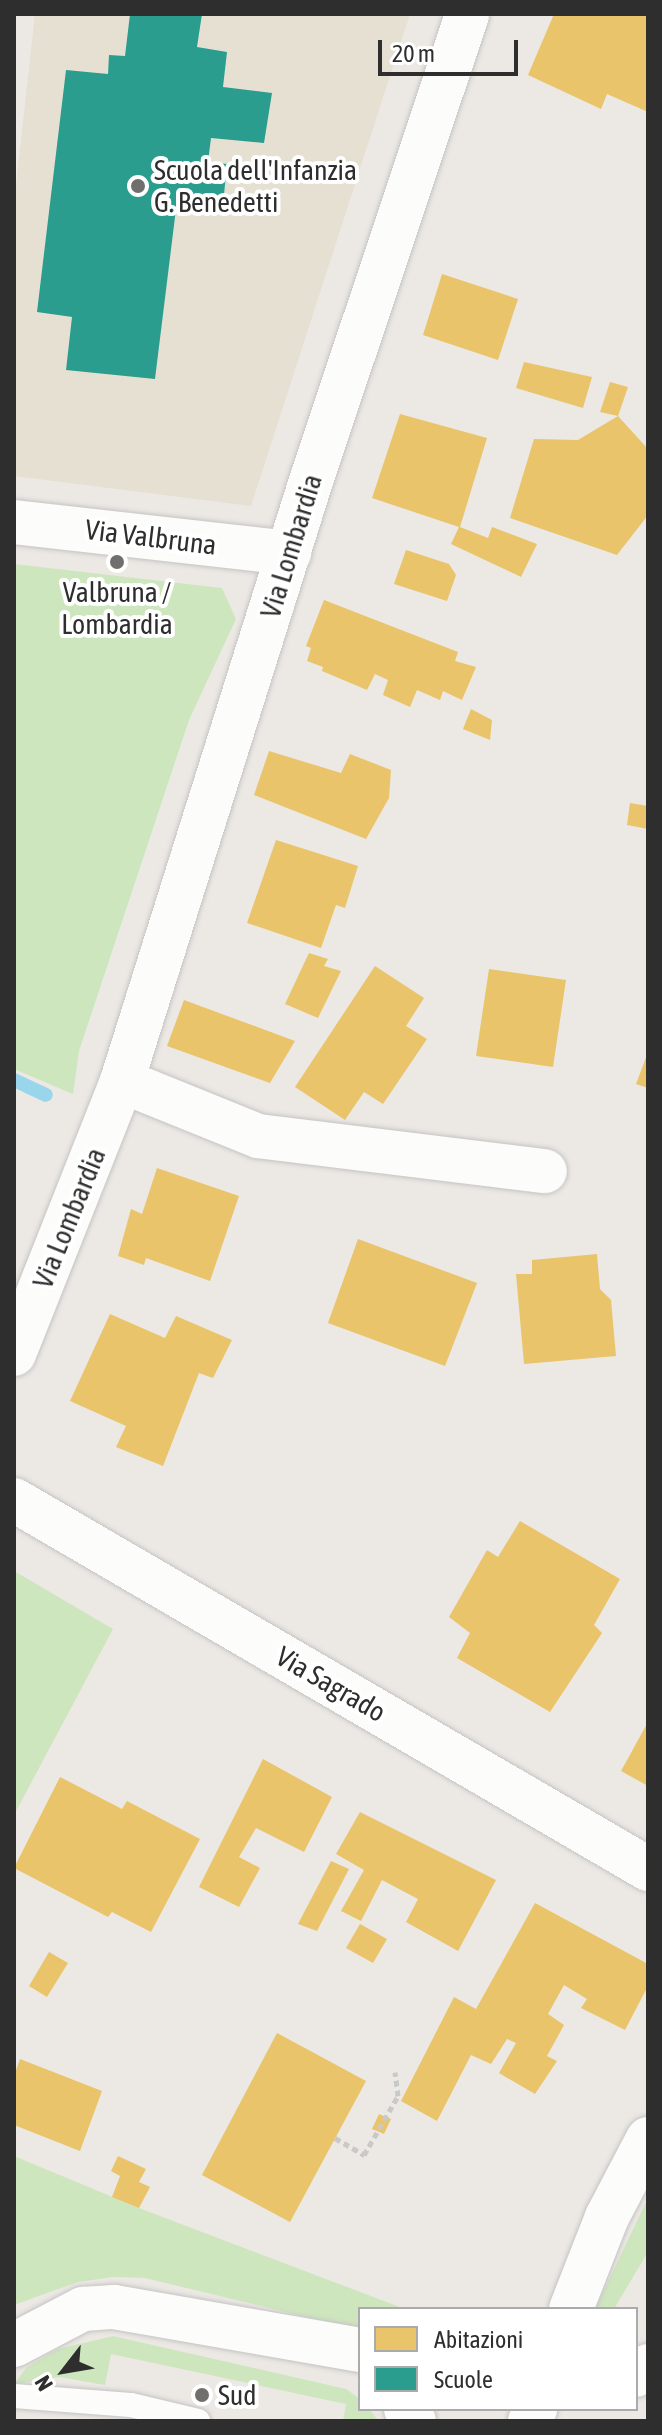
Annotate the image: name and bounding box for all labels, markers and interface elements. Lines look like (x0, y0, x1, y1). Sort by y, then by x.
scale bar (382, 24, 522, 74)
text: 20 m (392, 40, 435, 67)
place label: Scuola dell'Infanzia G. Benedetti (154, 153, 357, 219)
marker: Scuola dell'Infanzia G. Benedetti (129, 177, 147, 195)
street label: Via Lombardia (253, 470, 329, 622)
street label: Via Valbruna (83, 512, 219, 562)
marker: Valbruna / Lombardia (108, 553, 126, 571)
place label: Valbruna / Lombardia (61, 575, 173, 641)
street label: Via Lombardia (26, 1143, 112, 1293)
street label: Via Sagrado (270, 1639, 392, 1729)
legend (358, 2307, 638, 2411)
text: Abitazioni (434, 2326, 523, 2353)
north arrow (24, 2331, 104, 2411)
text: Scuole (434, 2366, 493, 2393)
text: N (29, 2371, 58, 2396)
place label: Sud (218, 2378, 257, 2412)
marker: Sud (193, 2386, 211, 2404)

